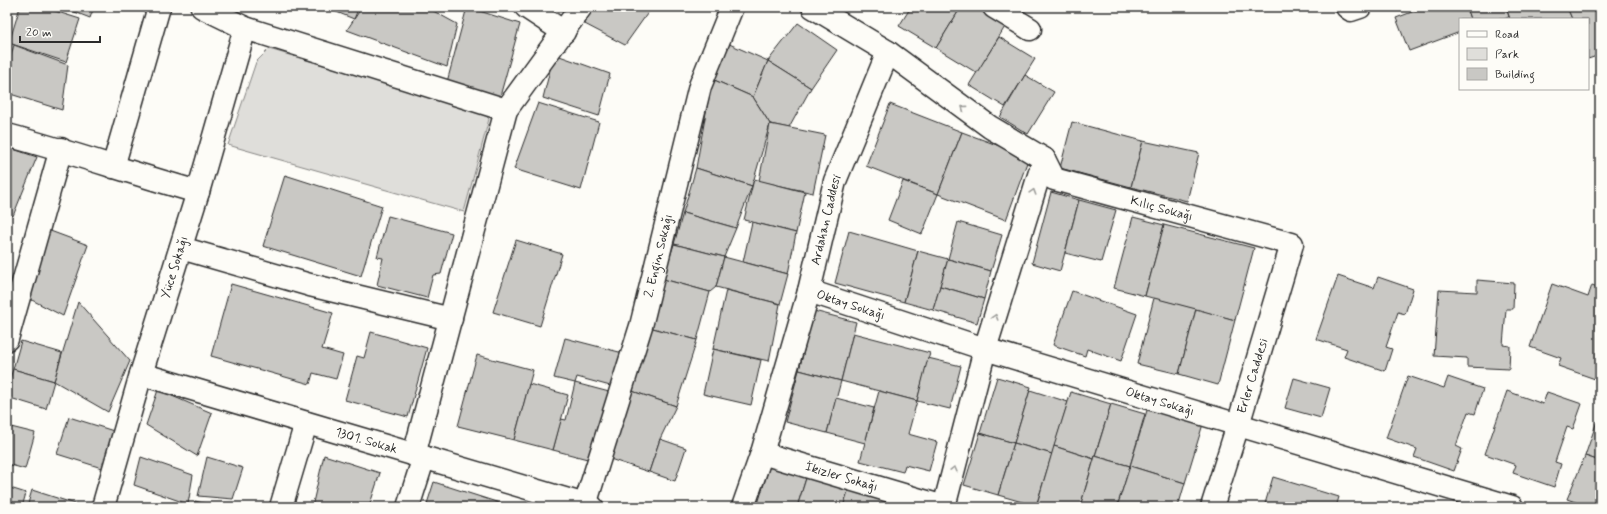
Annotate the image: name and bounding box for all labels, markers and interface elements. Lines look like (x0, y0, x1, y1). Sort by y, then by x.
scale bar (20, 18, 100, 44)
legend (1459, 18, 1589, 90)
text: 20 m (26, 25, 52, 41)
text: Road (1495, 27, 1519, 43)
text: Park (1495, 47, 1519, 63)
text: Building (1495, 67, 1535, 84)
one-way arrow (961, 105, 968, 113)
street label: Ardahan Caddesi (807, 172, 845, 267)
one-way arrow (1029, 189, 1037, 196)
street label: Kılıç Sokağı (1129, 192, 1195, 225)
street label: 2. Engin Sokağı (640, 212, 677, 299)
street label: Yüce Sokağı (157, 234, 192, 301)
street label: Oktay Sokağı (814, 286, 887, 324)
one-way arrow (990, 313, 999, 320)
street label: Erler Caddesi (1233, 336, 1273, 416)
street label: Oktay Sokağı (1123, 383, 1197, 420)
street label: 1301. Sokak (333, 423, 400, 458)
street label: İkizler Sokağı (803, 458, 880, 495)
one-way arrow (949, 466, 958, 473)

